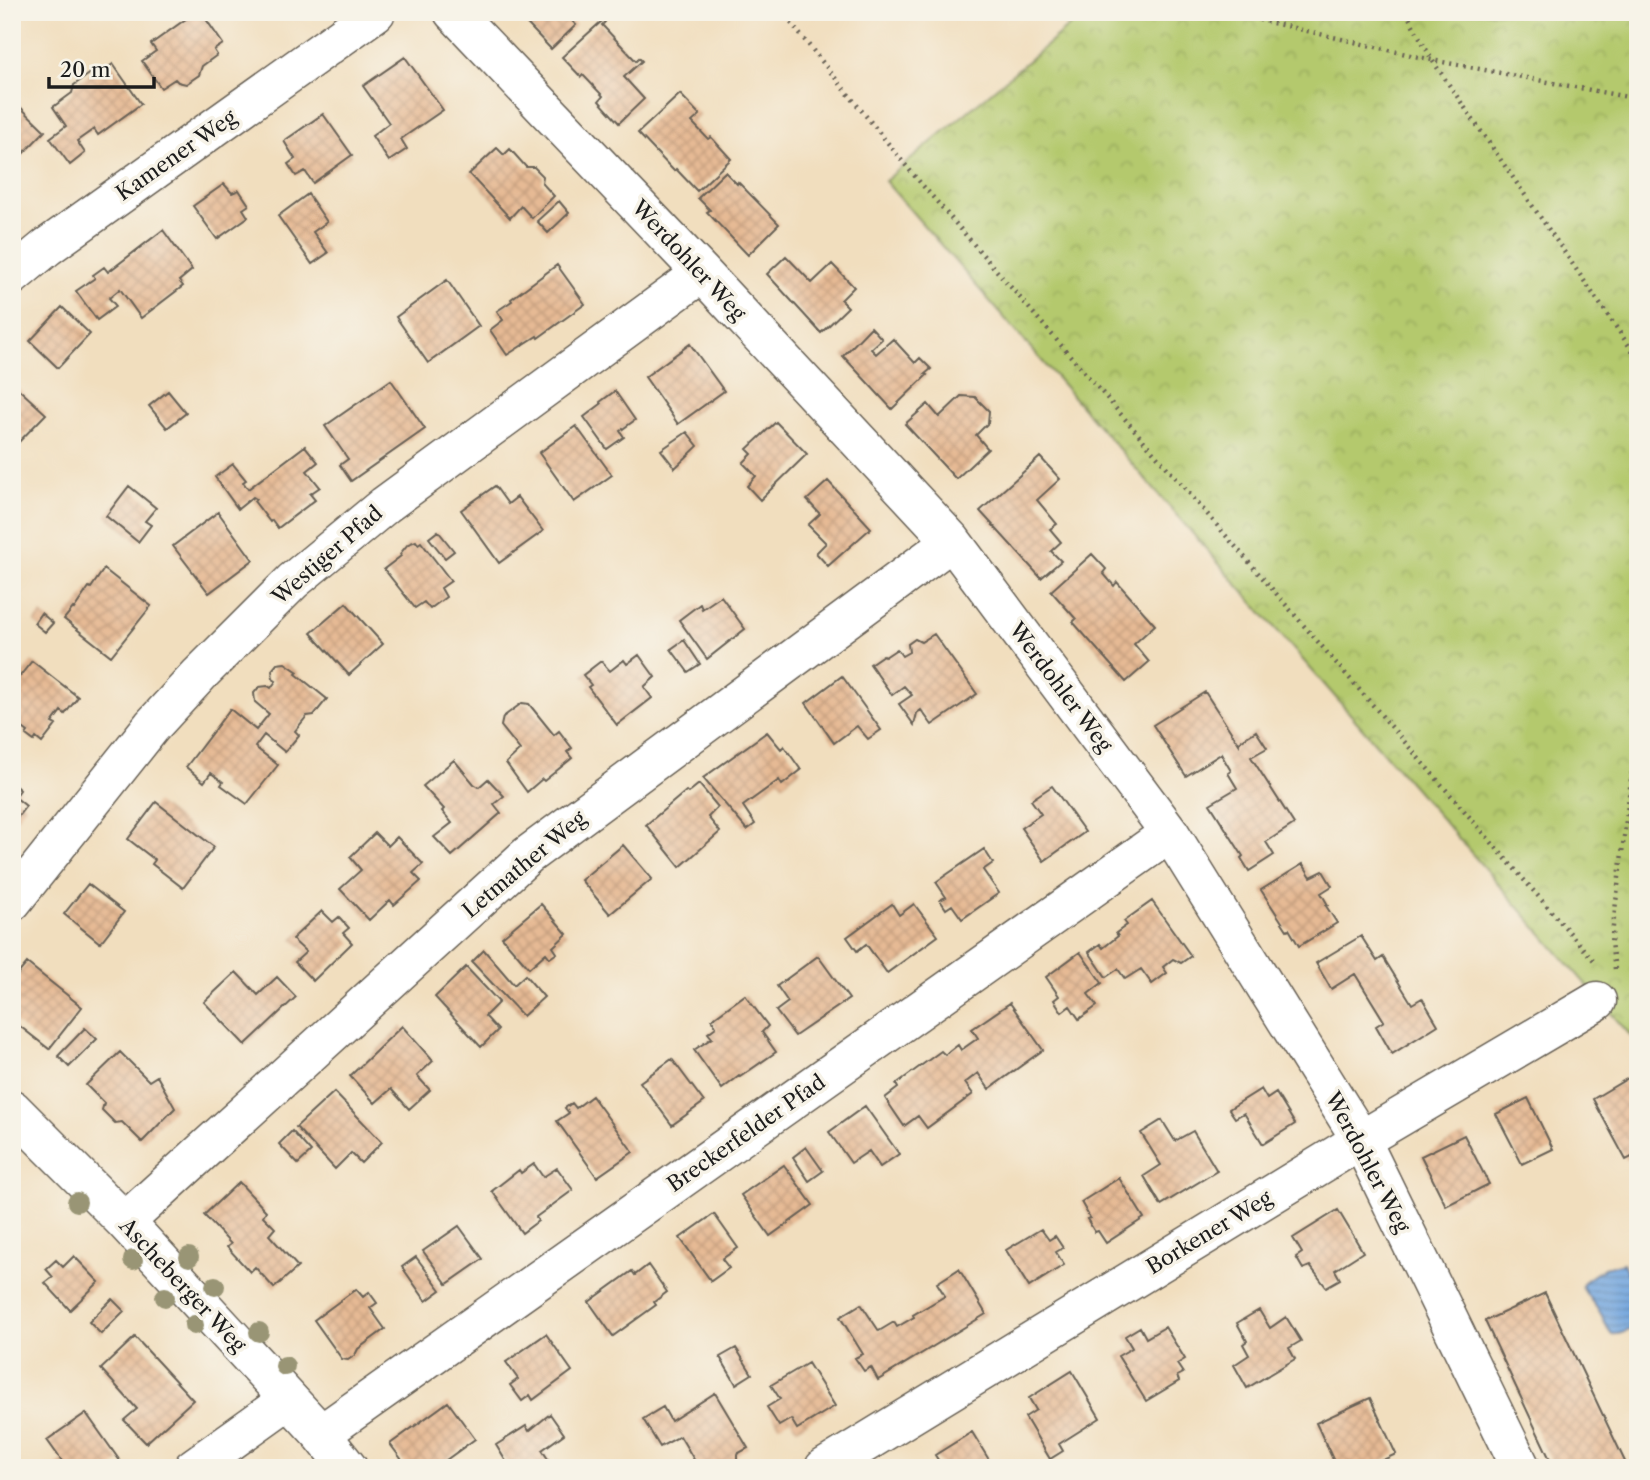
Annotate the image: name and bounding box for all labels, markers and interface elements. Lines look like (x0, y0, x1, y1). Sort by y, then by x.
scale bar (49, 46, 154, 90)
text: 20 m (60, 57, 111, 82)
street label: Kamener Weg (111, 104, 242, 206)
street label: Werdohler Weg (626, 194, 752, 326)
street label: Westiger Pfad (266, 500, 387, 610)
street label: Werdohler Weg (1004, 617, 1118, 757)
street label: Letmather Weg (457, 805, 591, 923)
street label: Breckerfelder Pfad (662, 1069, 830, 1197)
street label: Werdohler Weg (1320, 1087, 1416, 1237)
street label: Borkener Weg (1142, 1184, 1277, 1279)
street label: Ascheberger Weg (114, 1212, 252, 1358)

